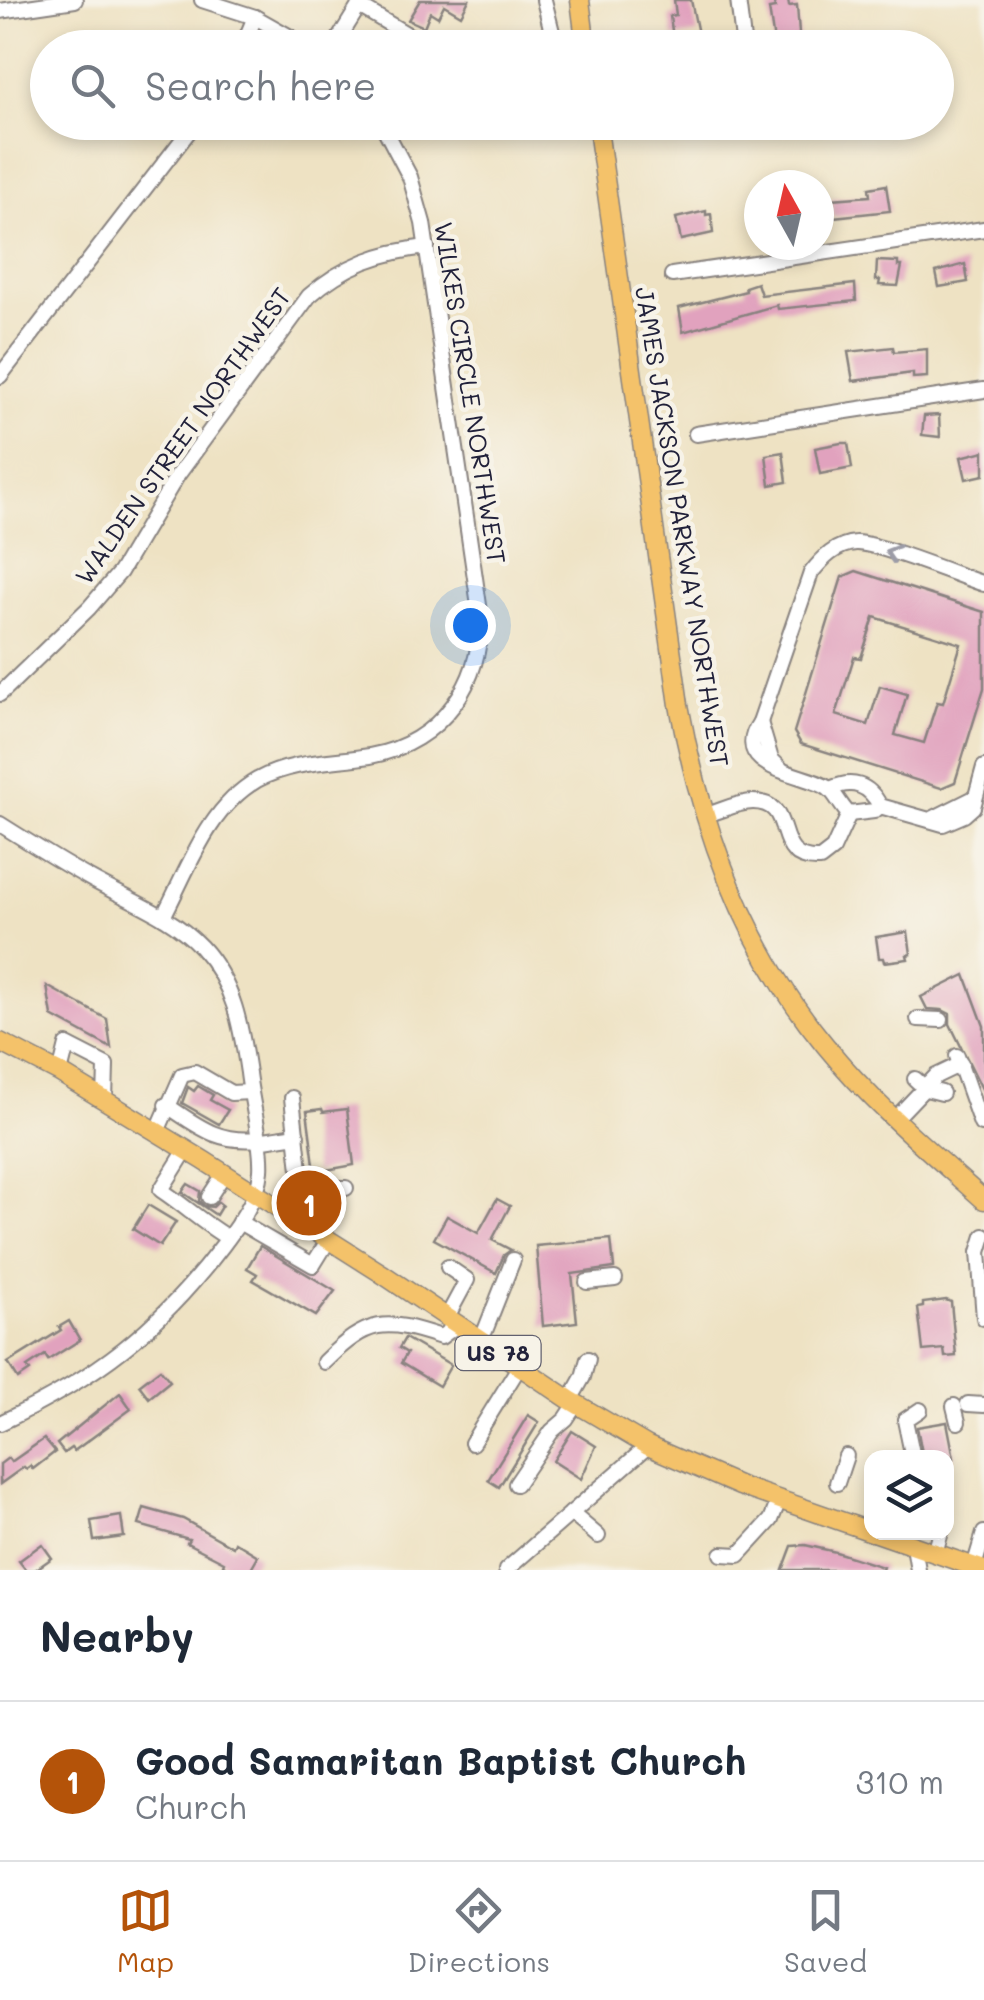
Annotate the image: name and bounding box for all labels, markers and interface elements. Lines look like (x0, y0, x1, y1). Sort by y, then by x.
search box (30, 30, 954, 140)
icon: search (65, 58, 120, 113)
text: Search here (145, 60, 376, 110)
north arrow (744, 170, 834, 260)
street label: WILKES CIRCLE NORTHWEST (428, 219, 514, 566)
street label: WALDEN STREET NORTHWEST (67, 281, 297, 590)
street label: JAMES JACKSON PARKWAY NORTHWEST (629, 284, 737, 769)
one-way arrow (884, 545, 901, 565)
your location (445, 600, 496, 651)
pin: 1 (276, 1166, 342, 1240)
road number: US 78 (456, 1336, 540, 1370)
map controls (864, 1450, 954, 1540)
button: layers (864, 1450, 954, 1540)
text: Nearby (40, 1608, 194, 1663)
text: Good Samaritan Baptist Church (135, 1735, 746, 1785)
text: 1 (65, 1760, 80, 1802)
text: 310 m (855, 1760, 944, 1802)
text: Church (135, 1785, 246, 1827)
tab: Map (117, 1883, 174, 1979)
tab: Directions (408, 1883, 550, 1979)
tab: Saved (784, 1883, 867, 1979)

